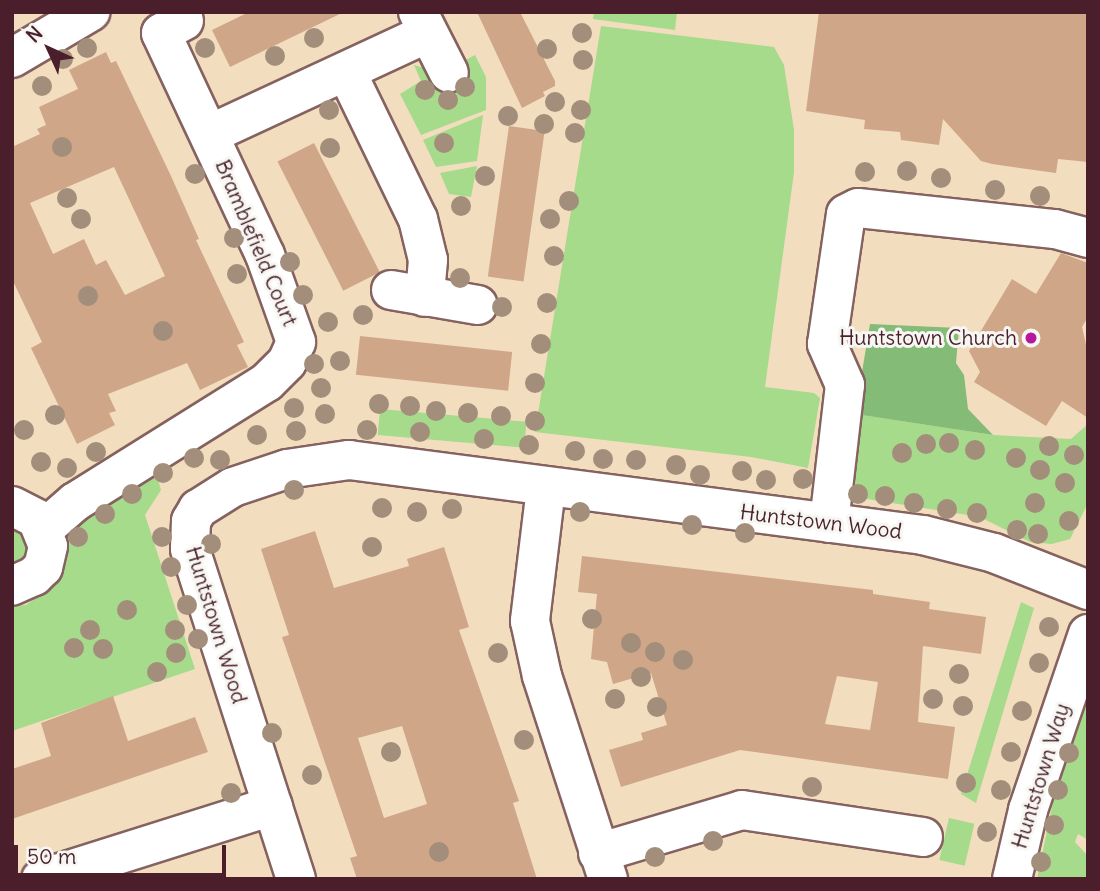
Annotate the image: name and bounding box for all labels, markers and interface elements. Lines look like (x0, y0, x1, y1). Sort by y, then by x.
north arrow (14, 14, 84, 84)
text: N (21, 21, 47, 47)
street label: Bramblefield Court (210, 156, 302, 330)
place label: Huntstown Church (839, 325, 1017, 351)
marker: Huntstown Church (1023, 330, 1039, 346)
street label: Huntstown Wood (739, 500, 903, 544)
street label: Huntstown Wood (180, 543, 252, 707)
street label: Huntstown Way (1007, 700, 1075, 852)
scale bar (18, 832, 229, 876)
text: 50 m (27, 843, 76, 870)

